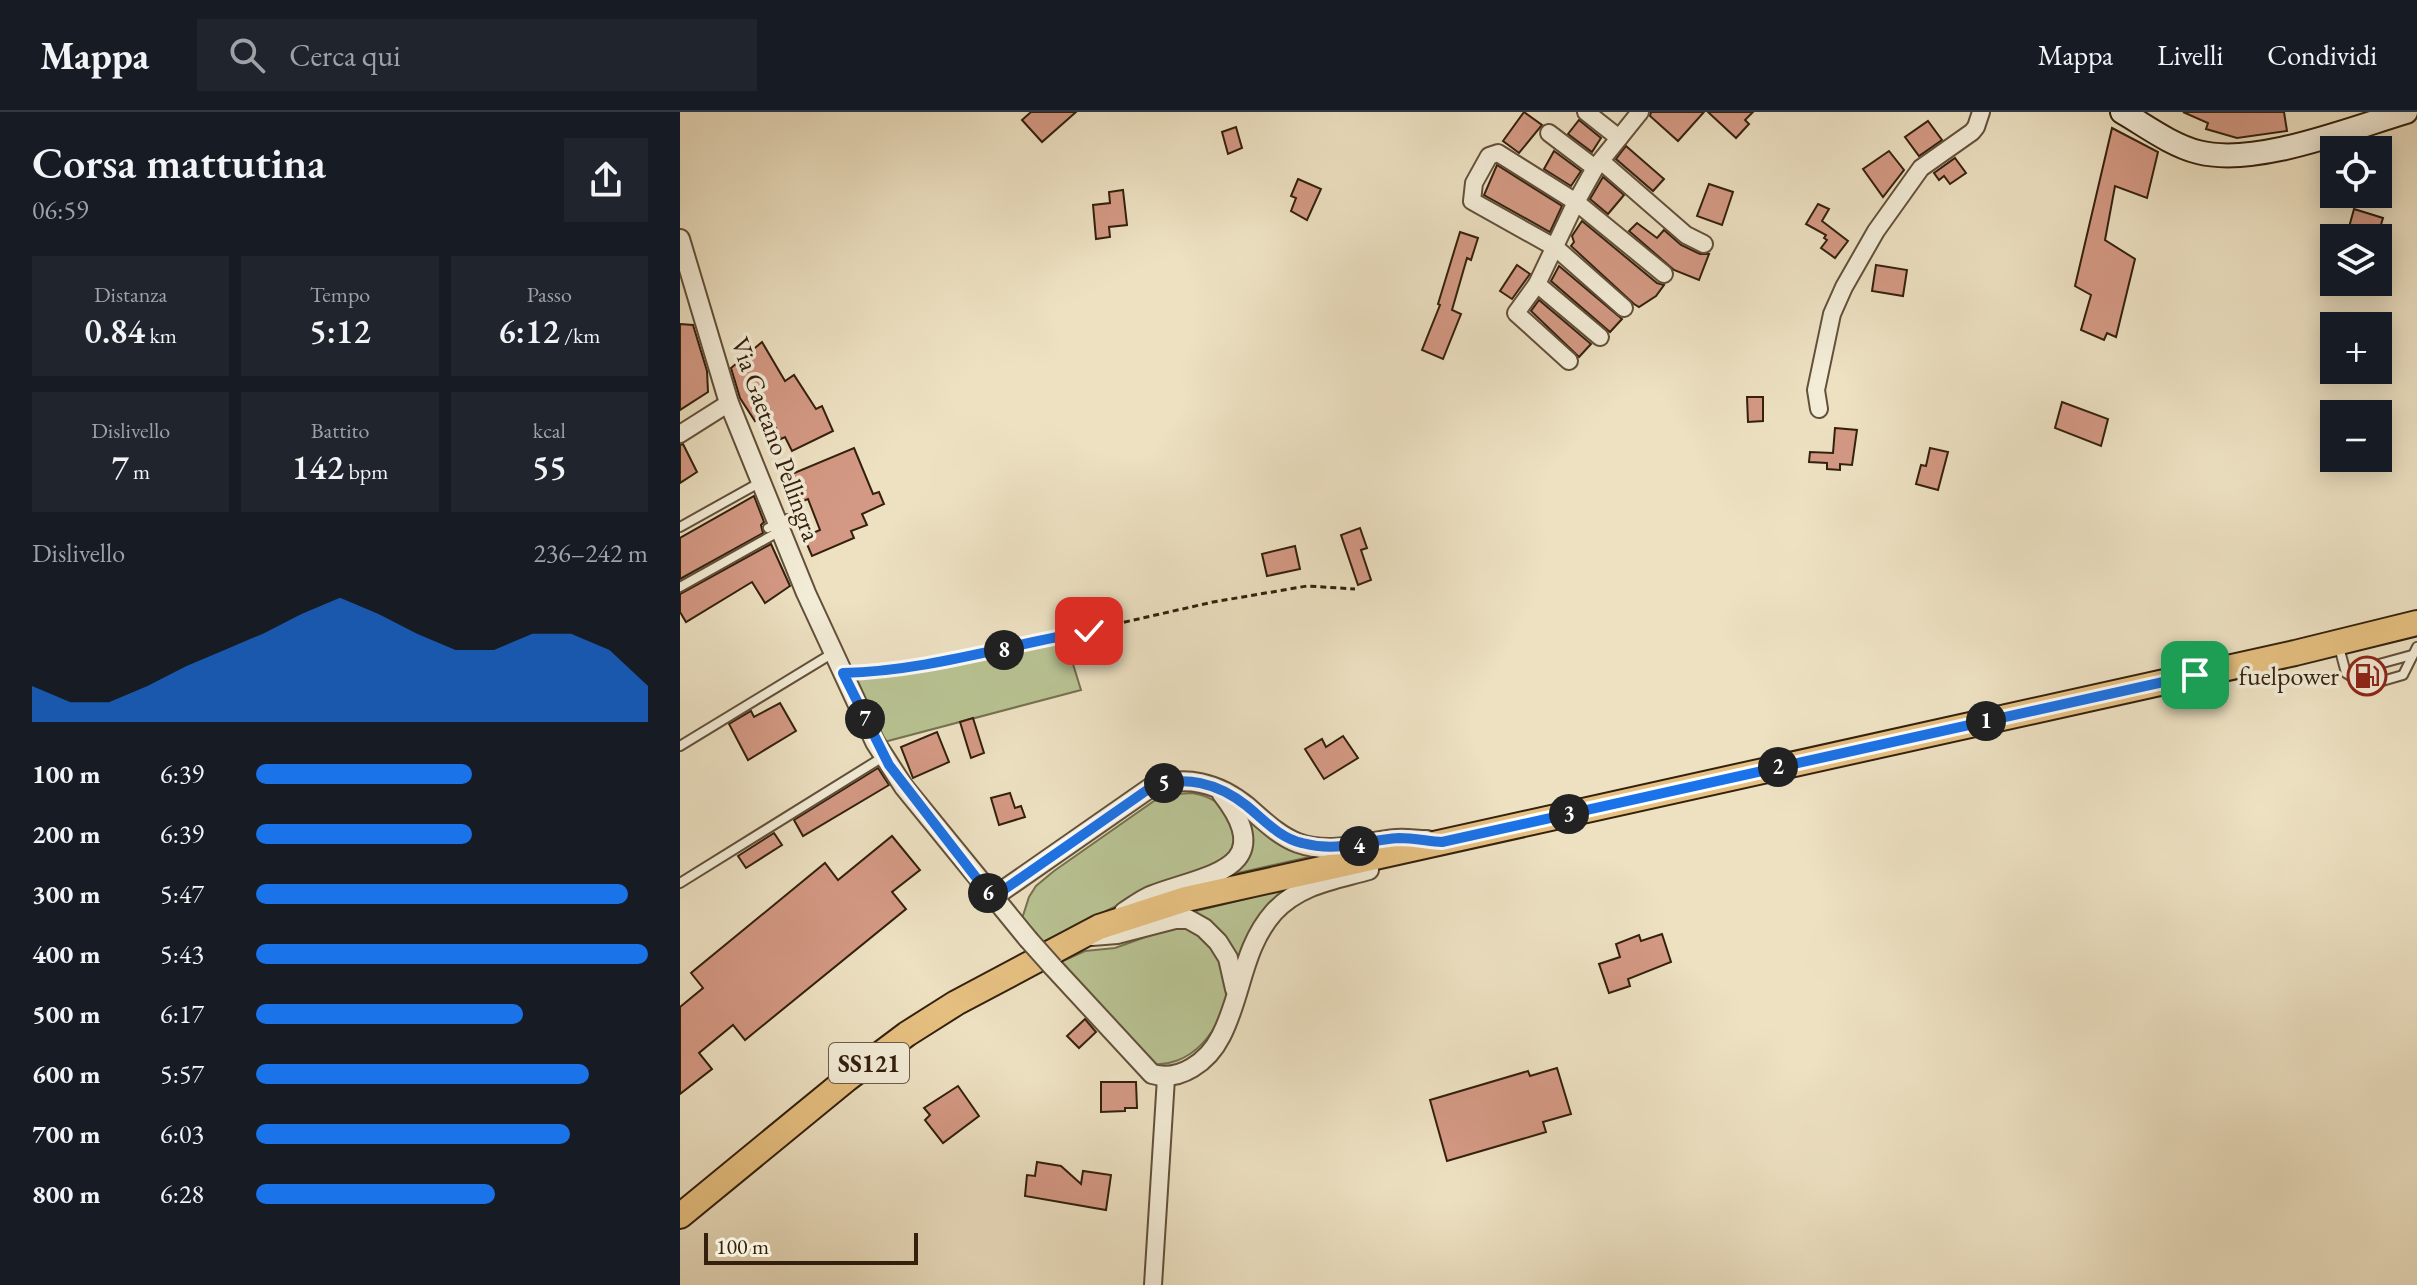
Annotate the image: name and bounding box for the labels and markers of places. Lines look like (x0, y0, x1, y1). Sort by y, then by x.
pin (1055, 597, 1123, 665)
pin: 8 (984, 630, 1024, 670)
pin (2161, 641, 2229, 709)
fuel station icon: fuelpower (2346, 655, 2388, 697)
place label: fuelpower (2239, 659, 2339, 693)
pin: 7 (845, 699, 885, 739)
pin: 1 (1966, 701, 2006, 741)
pin: 2 (1758, 747, 1798, 787)
pin: 5 (1144, 763, 1184, 803)
pin: 3 (1549, 794, 1589, 834)
pin: 4 (1339, 826, 1379, 866)
pin: 6 (968, 873, 1008, 913)

